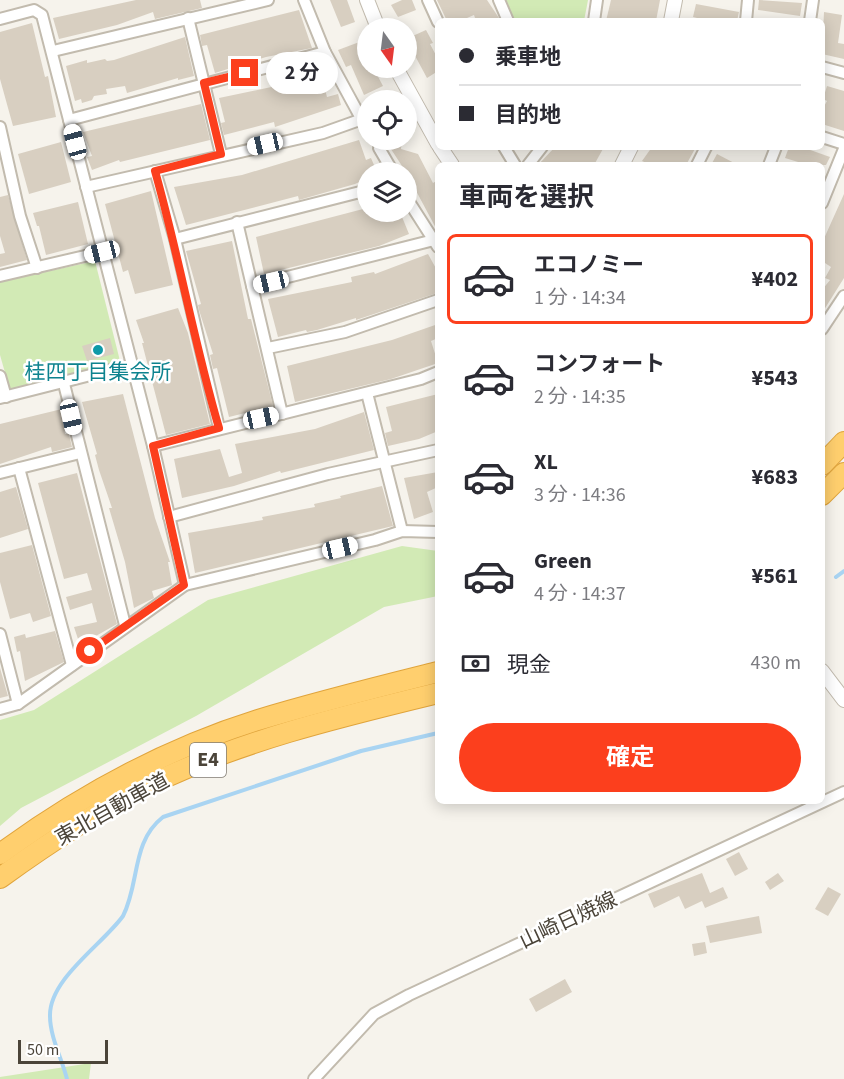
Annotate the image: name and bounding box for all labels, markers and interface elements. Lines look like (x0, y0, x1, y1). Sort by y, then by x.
north arrow (357, 18, 417, 78)
map controls (357, 18, 417, 222)
text: 乗車地 (495, 41, 561, 73)
callout: 2 分 (266, 52, 338, 94)
route end (231, 59, 258, 86)
text: 2 分 (285, 59, 319, 87)
button: locate (357, 90, 417, 150)
text: 目的地 (495, 99, 561, 131)
car (62, 122, 88, 162)
car (245, 131, 285, 157)
button: layers (357, 162, 417, 222)
text: 車両を選択 (459, 178, 594, 217)
car (82, 239, 122, 265)
text: エコノミー (534, 249, 644, 281)
icon: car (462, 252, 516, 306)
text: ¥402 (752, 263, 798, 295)
car (251, 269, 291, 295)
text: 1 分 · 14:34 (534, 284, 626, 312)
marker: 桂四丁目集会所 (91, 343, 105, 357)
text: コンフォート (534, 348, 665, 380)
icon: car (462, 351, 516, 405)
place label: 桂四丁目集会所 (25, 357, 172, 387)
text: ¥543 (752, 362, 798, 394)
text: 2 分 · 14:35 (534, 383, 626, 411)
car (58, 397, 84, 437)
car (242, 405, 280, 431)
text: XL (534, 446, 558, 478)
icon: car (462, 450, 516, 504)
text: ¥683 (752, 461, 798, 493)
text: 3 分 · 14:36 (534, 481, 626, 509)
car (320, 535, 360, 561)
text: Green (534, 545, 592, 577)
icon: car (462, 549, 516, 603)
text: ¥561 (752, 560, 798, 592)
text: 4 分 · 14:37 (534, 580, 626, 608)
route start (76, 637, 103, 664)
icon: cash (459, 647, 492, 680)
text: 現金 (507, 649, 551, 681)
text: 430 m (751, 649, 801, 677)
button: 確定 (459, 723, 801, 792)
road number: E4 (190, 743, 226, 777)
street label: 東北自動車道 (50, 765, 174, 853)
street label: 山崎日焼線 (514, 884, 622, 956)
scale bar (18, 1037, 108, 1064)
text: 50 m (27, 1039, 59, 1061)

